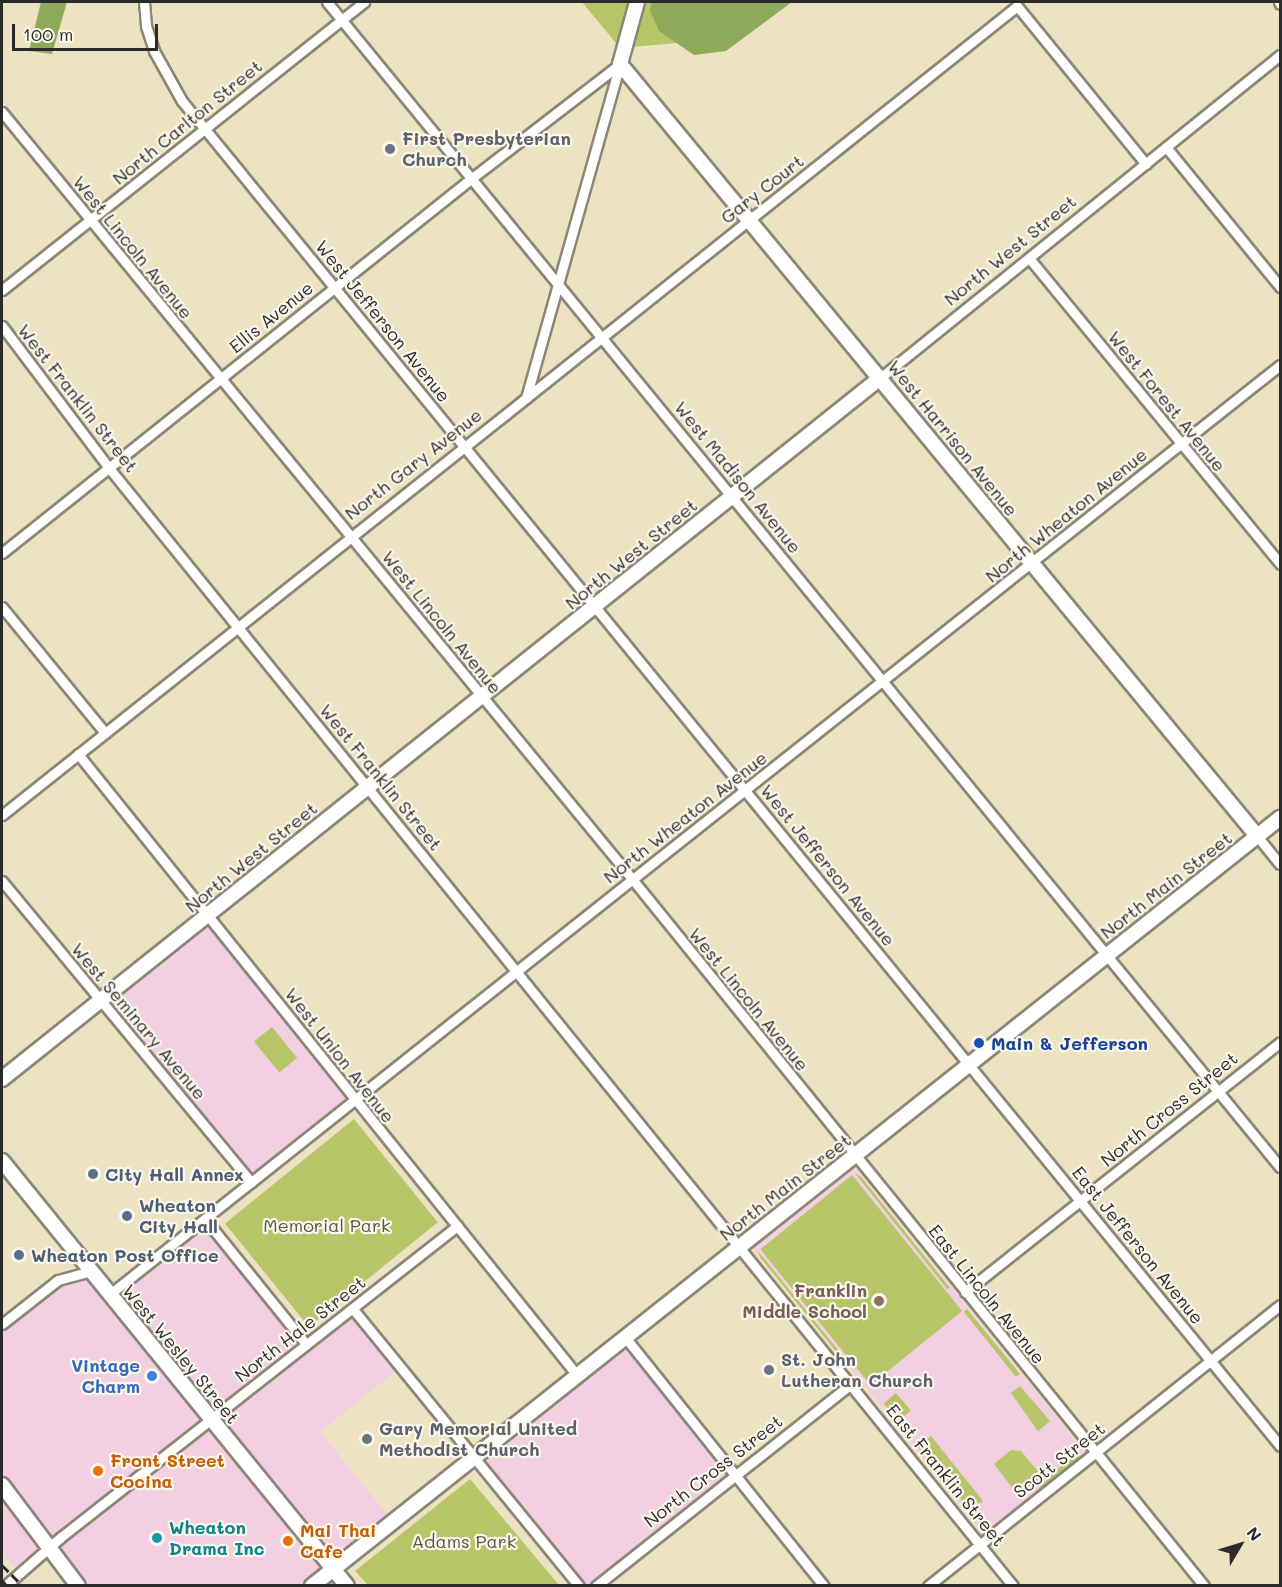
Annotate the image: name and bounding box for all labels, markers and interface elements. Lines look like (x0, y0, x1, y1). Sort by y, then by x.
scale bar (15, 12, 160, 50)
text: 100 m (23, 22, 73, 46)
street label: North Carlton Street (108, 55, 266, 189)
place label: First Presbyterian Church (402, 128, 571, 170)
marker: First Presbyterian Church (383, 142, 397, 156)
street label: Gary Court (716, 150, 808, 228)
street label: West Lincoln Avenue (69, 171, 197, 323)
street label: North West Street (940, 190, 1080, 310)
street label: West Jefferson Avenue (311, 236, 455, 406)
street label: Ellis Avenue (225, 277, 317, 357)
street label: West Franklin Street (13, 320, 143, 476)
street label: West Forest Avenue (1104, 326, 1230, 476)
street label: West Harrison Avenue (883, 356, 1023, 520)
street label: West Madison Avenue (670, 397, 806, 557)
street label: North Gary Avenue (340, 404, 486, 524)
street label: North Wheaton Avenue (981, 443, 1151, 587)
street label: North West Street (561, 494, 701, 614)
street label: West Lincoln Avenue (378, 546, 506, 698)
street label: West Franklin Street (315, 699, 447, 855)
street label: North Wheaton Avenue (599, 746, 771, 888)
street label: West Jefferson Avenue (756, 780, 900, 950)
street label: North West Street (181, 797, 321, 917)
street label: North Main Street (1096, 827, 1236, 943)
street label: West Lincoln Avenue (685, 923, 813, 1075)
street label: West Seminary Avenue (67, 938, 211, 1104)
street label: West Union Avenue (281, 983, 399, 1127)
place label: Main & Jefferson (991, 1032, 1148, 1054)
marker: Main & Jefferson (972, 1036, 986, 1050)
street label: North Cross Street (1096, 1047, 1242, 1171)
street label: North Main Street (715, 1129, 855, 1245)
street label: East Jefferson Avenue (1068, 1162, 1208, 1328)
place label: City Hall Annex (105, 1163, 244, 1185)
marker: City Hall Annex (86, 1167, 100, 1181)
place label: Wheaton City Hall (139, 1195, 218, 1238)
marker: Wheaton City Hall (120, 1209, 134, 1223)
park label: Memorial Park (263, 1214, 391, 1236)
street label: East Lincoln Avenue (924, 1220, 1050, 1368)
place label: Wheaton Post Office (31, 1244, 219, 1266)
marker: Wheaton Post Office (12, 1248, 26, 1262)
street label: North Hale Street (230, 1271, 370, 1387)
street label: West Wesley Street (118, 1280, 244, 1428)
place label: Franklin Middle School (742, 1280, 867, 1322)
marker: Franklin Middle School (872, 1294, 886, 1308)
place label: St. John Lutheran Church (781, 1349, 933, 1392)
place label: Vintage Charm (71, 1355, 140, 1398)
marker: St. John Lutheran Church (762, 1363, 776, 1377)
marker: Vintage Charm (145, 1369, 159, 1383)
street label: East Franklin Street (882, 1399, 1010, 1551)
street label: North Cross Street (639, 1410, 787, 1532)
place label: Gary Memorial United Methodist Church (379, 1418, 577, 1460)
street label: Scott Street (1009, 1418, 1109, 1502)
marker: Gary Memorial United Methodist Church (360, 1432, 374, 1446)
place label: Front Street Cocina (110, 1450, 225, 1492)
marker: Front Street Cocina (91, 1464, 105, 1478)
north arrow (1210, 1515, 1270, 1575)
place label: Wheaton Drama Inc (169, 1517, 264, 1559)
place label: Mai Thai Cafe (300, 1520, 376, 1562)
text: N (1243, 1522, 1267, 1545)
park label: Adams Park (412, 1530, 516, 1552)
marker: Wheaton Drama Inc (150, 1531, 164, 1545)
marker: Mai Thai Cafe (281, 1534, 295, 1548)

